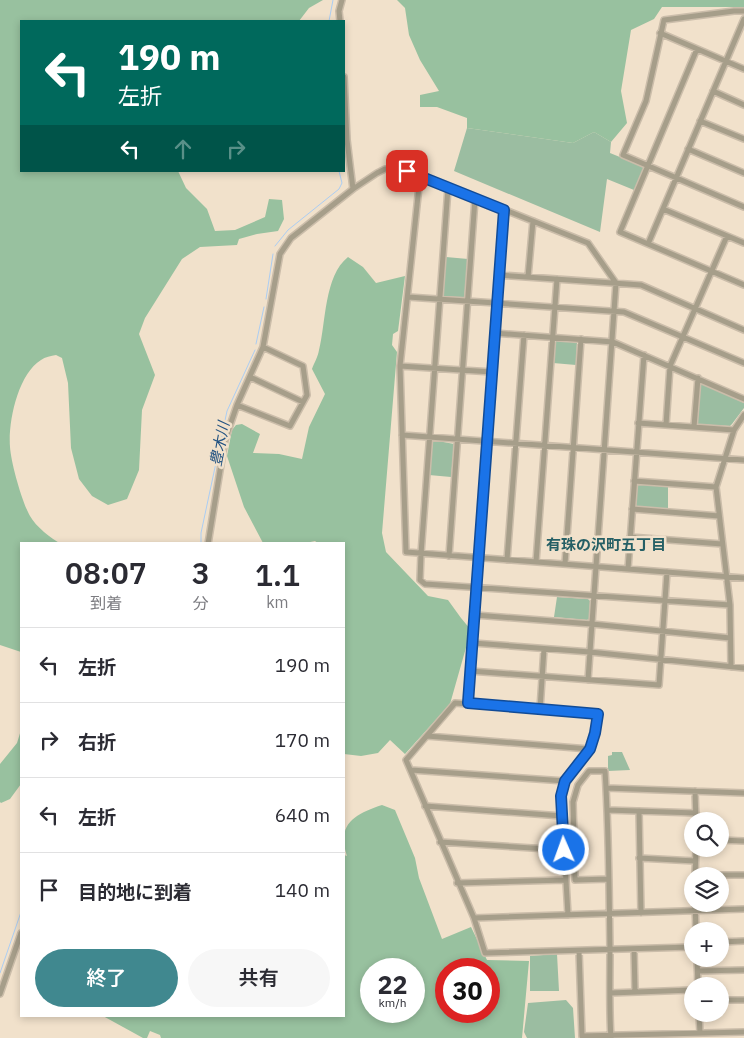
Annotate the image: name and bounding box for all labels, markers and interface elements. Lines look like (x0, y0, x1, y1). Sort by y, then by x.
text: 190 m (118, 34, 221, 80)
icon: left (35, 40, 100, 105)
text: 左折 (118, 81, 162, 110)
icon: left (116, 135, 144, 163)
icon: ahead (169, 135, 197, 163)
icon: right (222, 135, 250, 163)
pin (386, 150, 428, 192)
icon: arrive (393, 157, 421, 185)
water label: 豊木川 (206, 418, 234, 468)
district label: 有珠の沢町五丁目 (546, 535, 666, 554)
text: 08:07 (65, 553, 147, 592)
text: 3 (192, 553, 210, 592)
text: 1.1 (255, 555, 300, 594)
text: km (266, 592, 289, 612)
text: 到着 (90, 593, 122, 613)
text: 分 (193, 593, 209, 613)
icon: left (35, 651, 63, 679)
text: 190 m (275, 653, 330, 677)
text: 左折 (78, 655, 116, 679)
icon: right (35, 726, 63, 754)
text: 170 m (275, 728, 330, 752)
text: 右折 (78, 730, 116, 754)
icon: left (35, 801, 63, 829)
text: 640 m (275, 803, 330, 827)
text: 左折 (78, 805, 116, 829)
map controls (684, 812, 729, 1022)
button: search (684, 812, 729, 857)
position arrow (537, 823, 589, 875)
button: layers (684, 867, 729, 912)
icon: arrive (35, 876, 63, 904)
text: 140 m (275, 878, 330, 902)
text: 目的地に到着 (78, 880, 192, 904)
button: + (684, 922, 729, 967)
button: 終了 (35, 949, 178, 1007)
button: 共有 (188, 949, 330, 1007)
speed limit sign: 30 (435, 958, 500, 1023)
text: 22 (377, 968, 408, 1001)
button: − (684, 977, 729, 1022)
text: km/h (378, 995, 407, 1010)

